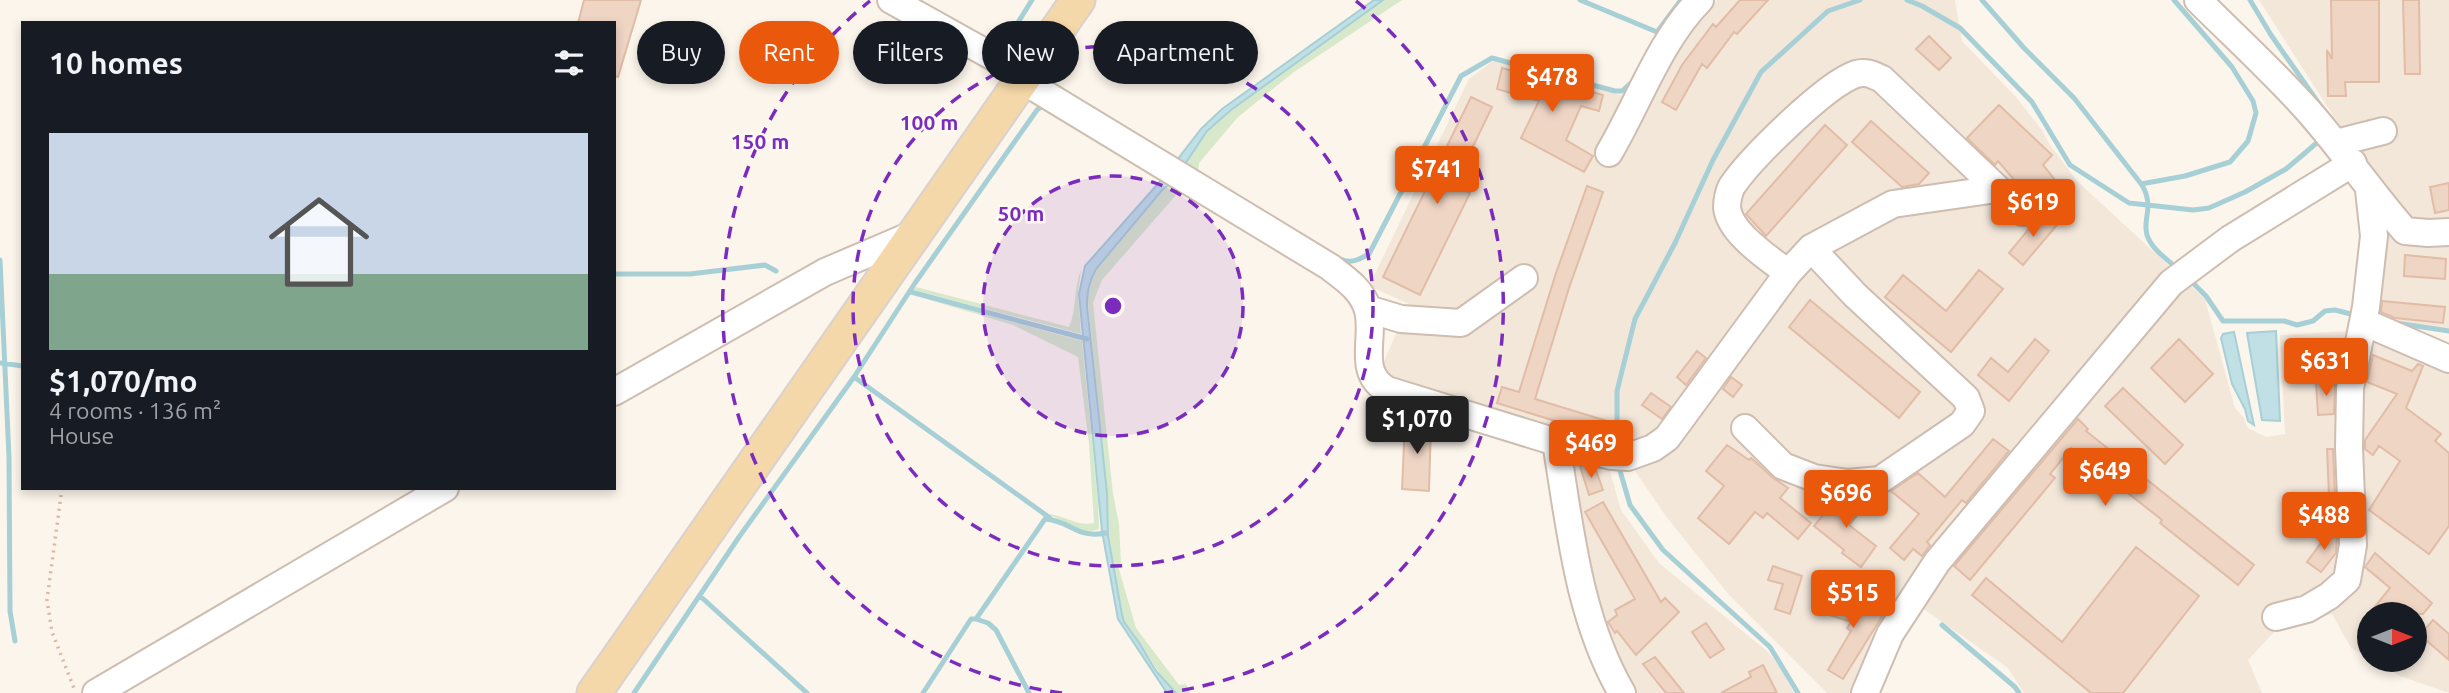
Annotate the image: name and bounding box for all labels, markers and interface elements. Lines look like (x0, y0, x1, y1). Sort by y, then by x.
chip: Buy (637, 21, 725, 84)
chip: Rent (739, 21, 839, 84)
chip: Filters (853, 21, 968, 84)
chip: New (982, 21, 1079, 84)
chip: Apartment (1093, 21, 1258, 84)
icon: filters (550, 44, 588, 82)
text: 10 homes (49, 46, 183, 80)
pin: $478 (1511, 54, 1593, 114)
text: $478 (1526, 64, 1578, 89)
text: 100 m (900, 110, 958, 134)
text: 150 m (731, 129, 789, 153)
pin: $741 (1396, 146, 1478, 206)
text: $741 (1411, 156, 1463, 181)
icon: home (256, 179, 382, 305)
pin: $619 (1992, 180, 2074, 239)
text: $619 (2007, 189, 2059, 214)
text: 50 m (998, 201, 1044, 225)
centre of rings (1101, 294, 1125, 318)
pin: $631 (2285, 338, 2367, 398)
text: $631 (2300, 348, 2352, 373)
text: $1,070/mo (49, 364, 198, 398)
pin: $1,070 (1360, 396, 1474, 456)
text: 4 rooms · 136 m² (49, 398, 221, 423)
text: $1,070 (1382, 406, 1452, 431)
pin: $469 (1550, 420, 1632, 480)
text: House (49, 423, 114, 448)
text: $469 (1565, 430, 1617, 455)
pin: $649 (2064, 448, 2146, 508)
text: $649 (2079, 458, 2131, 483)
pin: $696 (1805, 470, 1887, 530)
text: $696 (1820, 480, 1872, 505)
pin: $488 (2283, 492, 2365, 552)
text: $488 (2298, 502, 2350, 527)
pin: $515 (1812, 570, 1894, 630)
text: $515 (1827, 580, 1879, 605)
north arrow (2357, 602, 2427, 672)
map controls (2357, 602, 2427, 672)

